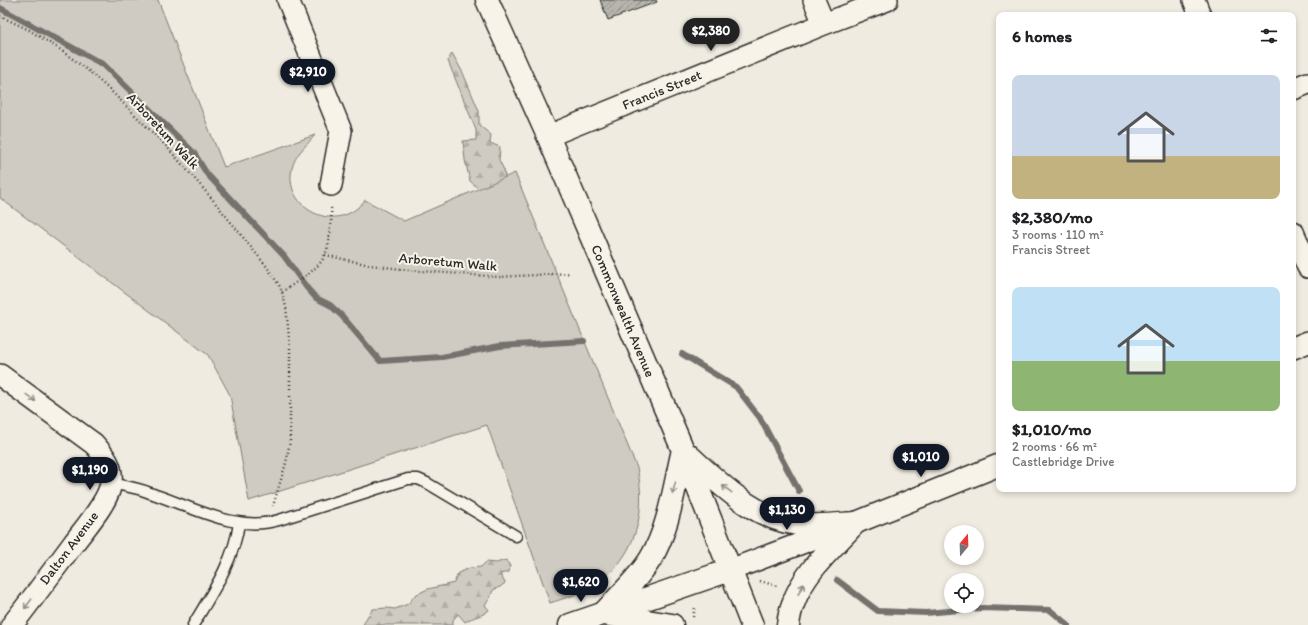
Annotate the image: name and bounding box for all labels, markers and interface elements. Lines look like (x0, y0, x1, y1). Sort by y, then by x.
pin: $2,380 (678, 18, 744, 52)
text: $2,380 (692, 23, 730, 38)
icon: filters (1258, 25, 1280, 47)
text: 6 homes (1012, 26, 1072, 46)
pin: $2,910 (275, 59, 341, 93)
text: $2,910 (289, 64, 327, 79)
street label: Francis Street (620, 66, 704, 114)
street label: Arboretum Walk (123, 89, 203, 173)
icon: home (1110, 101, 1182, 173)
text: $2,380/mo (1012, 207, 1093, 227)
text: 3 rooms · 110 m² (1012, 227, 1104, 242)
street label: Commonwealth Avenue (587, 242, 659, 380)
text: Francis Street (1012, 242, 1090, 257)
street label: Arboretum Walk (398, 249, 499, 275)
icon: home (1110, 313, 1182, 385)
one-way arrow (26, 394, 37, 402)
text: $1,010/mo (1012, 419, 1091, 439)
text: 2 rooms · 66 m² (1012, 439, 1097, 454)
pin: $1,010 (888, 444, 954, 478)
text: $1,010 (902, 449, 940, 464)
text: Castlebridge Drive (1012, 454, 1115, 469)
pin: $1,190 (57, 457, 123, 491)
text: $1,190 (72, 462, 108, 477)
one-way arrow (670, 481, 677, 494)
one-way arrow (722, 485, 733, 493)
pin: $1,130 (754, 497, 820, 531)
text: $1,130 (769, 502, 805, 517)
street label: Dalton Avenue (36, 508, 102, 588)
north arrow (944, 525, 984, 565)
map controls (944, 525, 984, 613)
pin: $1,620 (548, 569, 614, 603)
button: locate (944, 573, 984, 613)
text: $1,620 (562, 574, 600, 589)
one-way arrow (797, 583, 805, 595)
one-way arrow (24, 599, 32, 610)

